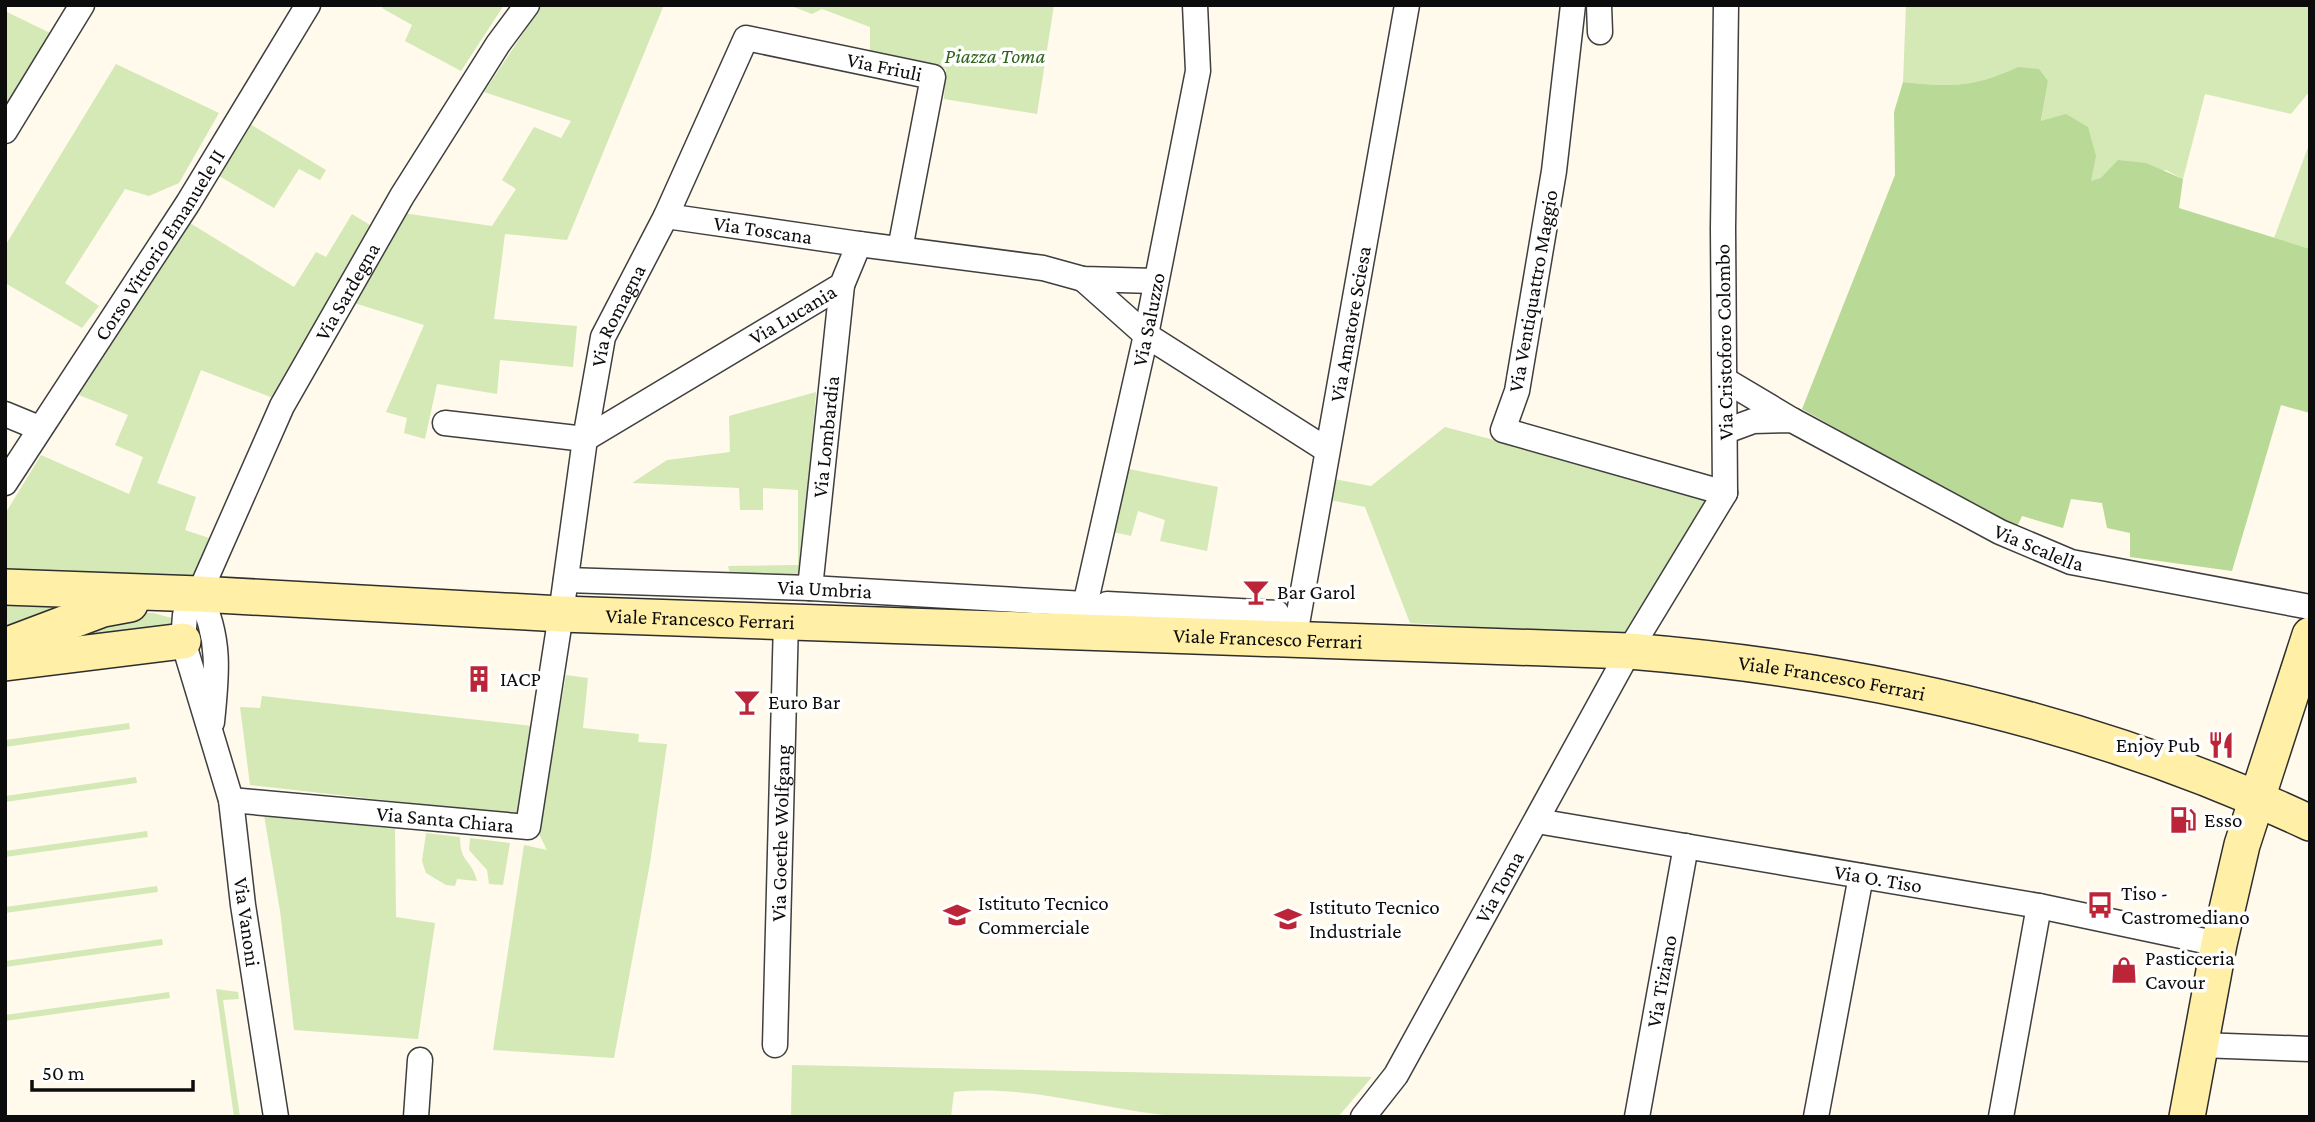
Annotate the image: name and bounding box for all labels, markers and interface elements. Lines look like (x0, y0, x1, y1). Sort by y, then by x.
park label: Piazza Toma (945, 44, 1045, 68)
street label: Via Friuli (845, 47, 925, 87)
street label: Corso Vittorio Emanuele II (89, 145, 230, 345)
street label: Via Ventiquattro Maggio (1503, 188, 1563, 394)
street label: Via Toscana (712, 211, 814, 249)
street label: Via Sardegna (310, 238, 385, 345)
street label: Via Amatore Sciesa (1325, 244, 1376, 404)
street label: Via Cristoforo Colombo (1710, 244, 1738, 440)
street label: Via Romagna (586, 260, 651, 369)
street label: Via Saluzzo (1127, 271, 1170, 369)
street label: Via Lucania (745, 279, 841, 350)
street label: Via Lombardia (808, 374, 844, 499)
street label: Via Scalella (1990, 519, 2085, 576)
street label: Via Umbria (777, 575, 873, 604)
bar icon: Bar Garol (1241, 577, 1271, 607)
place label: Bar Garol (1277, 580, 1356, 604)
street label: Viale Francesco Ferrari (605, 604, 796, 634)
street label: Viale Francesco Ferrari (1173, 623, 1363, 654)
street label: Viale Francesco Ferrari (1737, 650, 1928, 706)
building icon: IACP (464, 664, 494, 694)
place label: IACP (500, 667, 541, 691)
bar icon: Euro Bar (732, 687, 762, 717)
place label: Euro Bar (768, 690, 841, 714)
restaurant icon: Enjoy Pub (2206, 730, 2236, 760)
place label: Enjoy Pub (2116, 733, 2200, 757)
street label: Via Goethe Wolfgang (766, 744, 795, 922)
street label: Via Santa Chiara (375, 801, 515, 838)
fuel station icon: Esso (2168, 805, 2198, 835)
place label: Esso (2204, 808, 2242, 832)
street label: Via Toma (1470, 847, 1529, 927)
street label: Via O. Tiso (1832, 860, 1924, 898)
street label: Via Vanoni (229, 876, 265, 969)
place label: Tiso - Castromediano (2121, 881, 2250, 929)
bus stop icon: Tiso - Castromediano (2085, 890, 2115, 920)
place label: Istituto Tecnico Commerciale (978, 891, 1109, 939)
place label: Istituto Tecnico Industriale (1309, 895, 1440, 943)
school or university icon: Istituto Tecnico Commerciale (942, 900, 972, 930)
school or university icon: Istituto Tecnico Industriale (1273, 904, 1303, 934)
street label: Via Tiziano (1641, 933, 1682, 1029)
place label: Pasticceria Cavour (2145, 946, 2235, 994)
shop icon: Pasticceria Cavour (2109, 955, 2139, 985)
scale bar (32, 1048, 192, 1092)
text: 50 m (42, 1061, 85, 1085)

